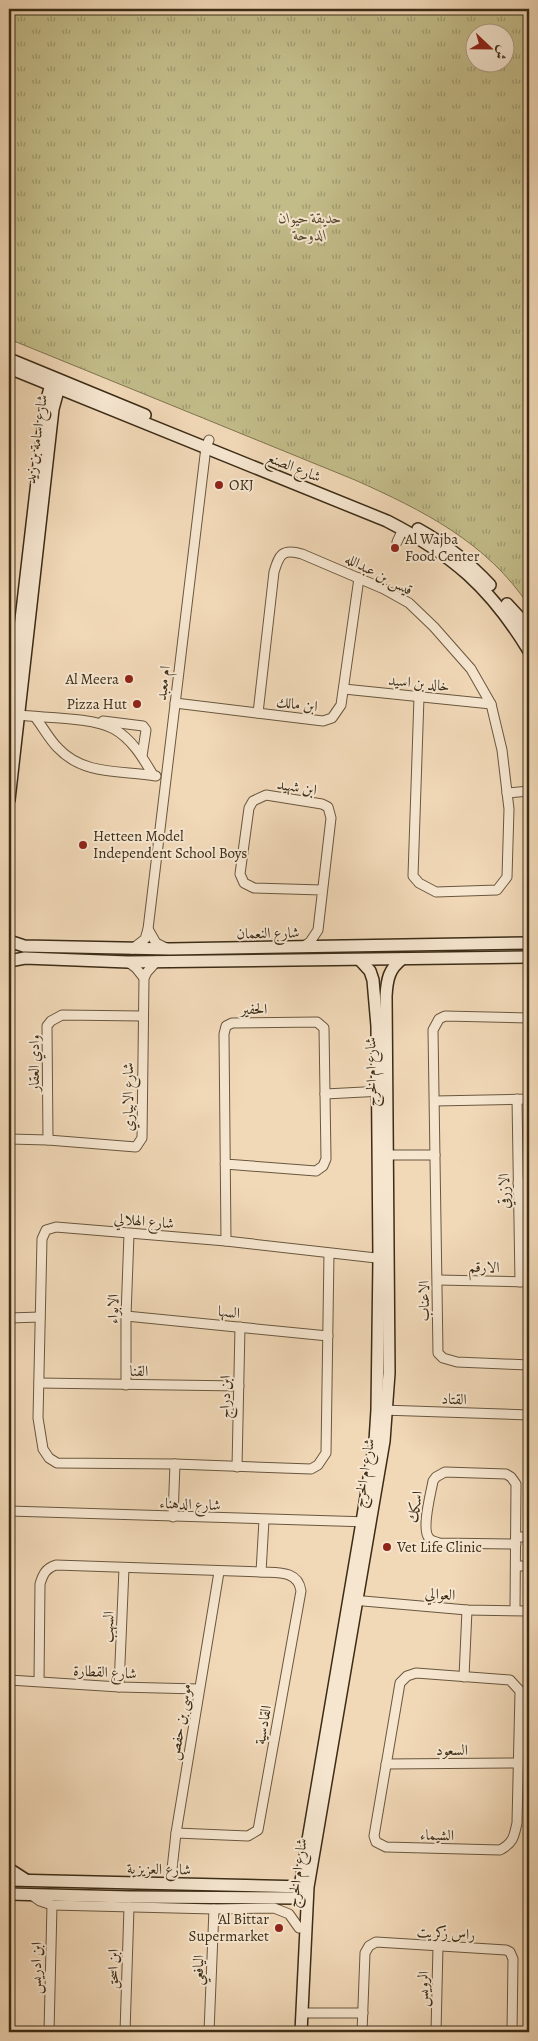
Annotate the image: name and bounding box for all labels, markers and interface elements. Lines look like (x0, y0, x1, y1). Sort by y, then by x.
north arrow (466, 22, 516, 72)
text: ش (490, 43, 513, 63)
park label: حديقة حيوان الدوحة (278, 208, 342, 245)
street label: شارع اسامة بن زيد (20, 393, 55, 485)
street label: شارع الصنع (262, 447, 324, 491)
place label: OKJ (229, 475, 254, 495)
marker: OKJ (213, 479, 225, 491)
place label: Al Wajba Food Center (404, 529, 480, 566)
marker: Al Wajba Food Center (389, 542, 401, 554)
street label: قيس بن عبدالله (342, 548, 416, 600)
street label: ام معبد (151, 664, 178, 702)
place label: Al Meera (64, 669, 119, 689)
street label: خالد بن اسيد (387, 670, 451, 696)
marker: Al Meera (123, 673, 135, 685)
street label: ابن مالك (275, 692, 319, 716)
place label: Pizza Hut (67, 694, 127, 714)
marker: Pizza Hut (131, 698, 143, 710)
street label: ابن شهيد (276, 774, 318, 800)
place label: Hetteen Model Independent School Boys (93, 826, 247, 863)
marker: Hetteen Model Independent School Boys (77, 839, 89, 851)
street label: شارع النعمان (236, 922, 300, 947)
street label: الحفير (239, 999, 267, 1019)
street label: وادي العقار (24, 1035, 46, 1093)
street label: شارع ام الخرج (360, 1037, 385, 1107)
street label: شارع الابياري (118, 1062, 141, 1132)
street label: الازرقي (494, 1173, 516, 1209)
street label: شارع الهلالي (113, 1208, 175, 1237)
street label: الارقم (468, 1257, 500, 1281)
street label: الاعناب (414, 1280, 434, 1322)
street label: الابواء (103, 1294, 123, 1324)
street label: السها (217, 1301, 241, 1323)
street label: القنا (129, 1361, 149, 1381)
street label: ابن دراج (215, 1375, 238, 1419)
street label: القتاد (441, 1389, 467, 1409)
street label: شارع ام الخرج (349, 1437, 382, 1510)
street label: اسكك (403, 1490, 427, 1524)
street label: شارع الدهناء (159, 1493, 221, 1518)
place label: Vet Life Clinic (396, 1537, 482, 1557)
marker: Vet Life Clinic (381, 1541, 393, 1553)
street label: العوالي (424, 1583, 456, 1607)
street label: السهب (97, 1611, 119, 1643)
street label: شارع القطارة (72, 1660, 137, 1687)
street label: موسى بن حفص (164, 1682, 197, 1762)
street label: القادسية (250, 1704, 276, 1746)
street label: السعود (436, 1740, 468, 1760)
street label: الشيماء (420, 1825, 454, 1845)
street label: شارع ام الخرج (282, 1837, 315, 1909)
street label: شارع العزيزية (127, 1858, 191, 1883)
place label: Al Bittar Supermarket (189, 1909, 269, 1946)
street label: راس زكريت (416, 1921, 476, 1945)
marker: Al Bittar Supermarket (273, 1922, 285, 1934)
street label: ابن ادريس (26, 1942, 46, 1994)
street label: ابن اسحق (103, 1949, 123, 1989)
street label: اليافعي (187, 1954, 213, 1986)
street label: الرويس (412, 1971, 434, 2007)

